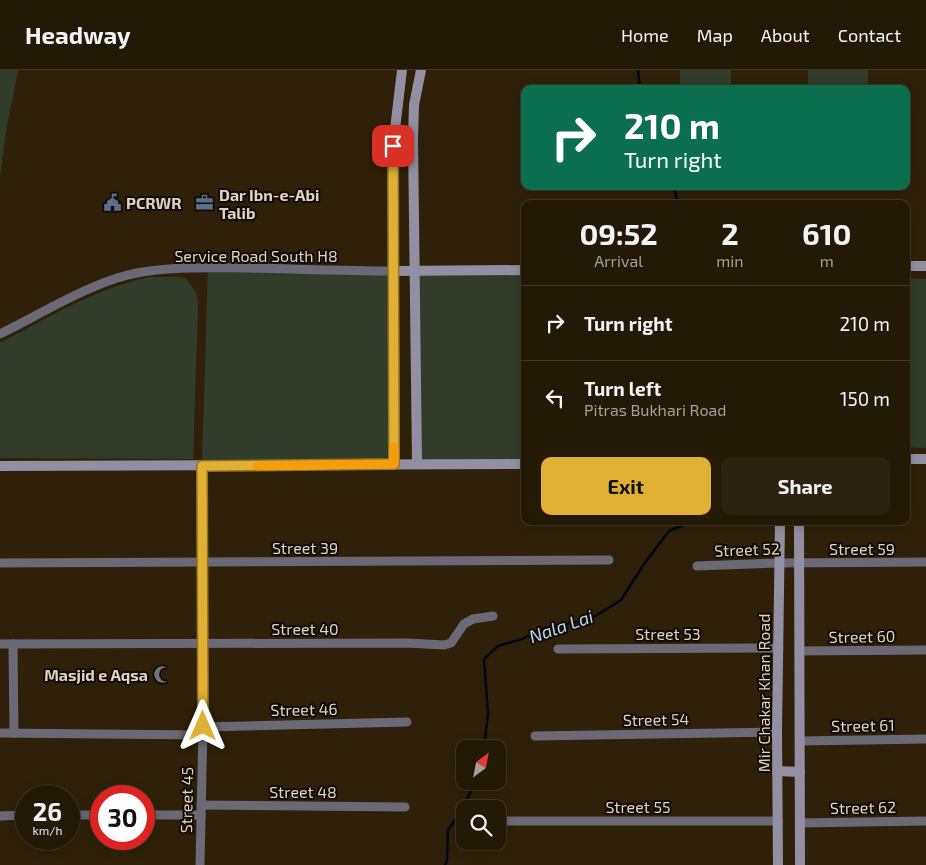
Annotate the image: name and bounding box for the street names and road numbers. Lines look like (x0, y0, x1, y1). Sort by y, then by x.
street label: Service Road South H8 (174, 246, 338, 265)
street label: Street 39 (272, 538, 338, 557)
street label: Street 52 (714, 538, 780, 560)
street label: Street 59 (829, 539, 895, 558)
street label: Mir Chakar Khan Road (754, 614, 773, 772)
street label: Street 40 (271, 619, 339, 638)
street label: Street 53 (635, 624, 701, 643)
street label: Street 60 (828, 626, 896, 646)
street label: Street 46 (270, 699, 338, 719)
street label: Street 54 (623, 709, 690, 729)
street label: Street 61 (831, 715, 895, 735)
street label: Street 45 (176, 767, 196, 833)
street label: Street 48 (269, 782, 337, 801)
street label: Street 55 (605, 797, 671, 816)
street label: Street 62 (830, 797, 896, 817)

